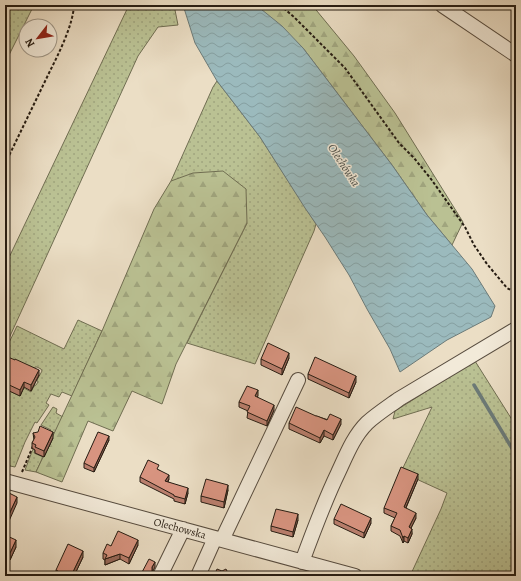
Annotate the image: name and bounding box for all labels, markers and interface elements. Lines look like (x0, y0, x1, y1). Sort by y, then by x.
north arrow (18, 18, 58, 58)
text: N (21, 36, 38, 50)
water label: Olechówka (324, 140, 364, 190)
street label: Olechowska (152, 514, 209, 543)

